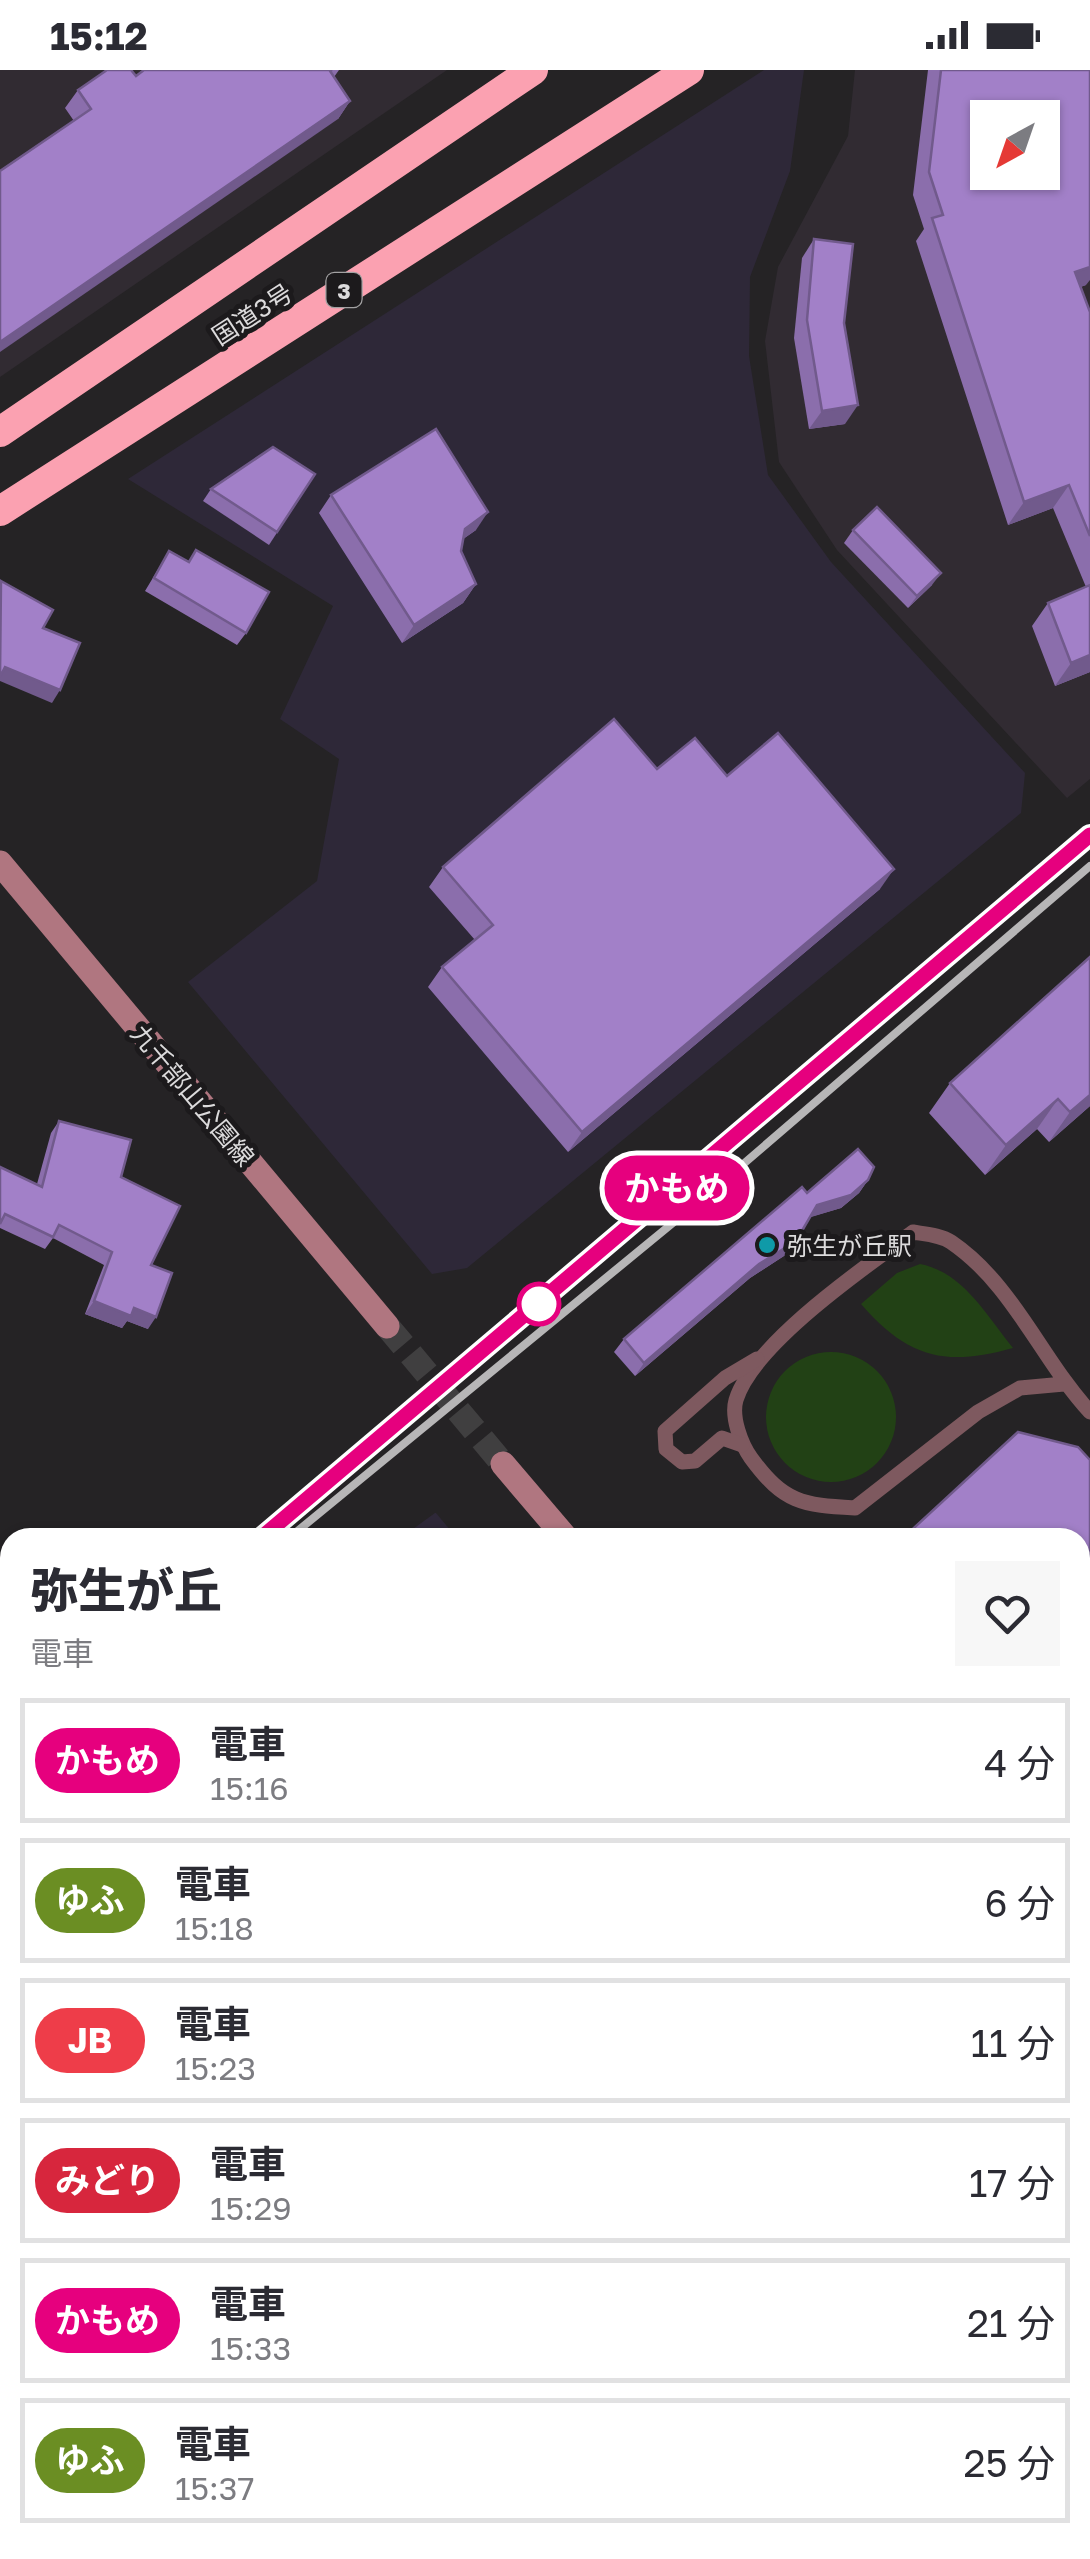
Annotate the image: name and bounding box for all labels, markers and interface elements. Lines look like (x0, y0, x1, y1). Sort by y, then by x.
text: 15:12 (50, 13, 148, 58)
north arrow (970, 100, 1060, 190)
map controls (970, 100, 1060, 190)
road number: 3 (326, 273, 362, 307)
street label: 国道3号 (206, 277, 298, 351)
street label: 九千部山公園線 (125, 1018, 261, 1172)
line badge: かもめ (620, 1156, 734, 1220)
text: かもめ (624, 1167, 730, 1209)
place label: 弥生が丘駅 (787, 1230, 912, 1261)
marker: 弥生が丘駅 (756, 1234, 778, 1256)
unlabelled marker (518, 1283, 560, 1325)
text: 弥生が丘 (30, 1561, 222, 1619)
button: heart (955, 1561, 1060, 1666)
text: 電車 (30, 1634, 94, 1672)
text: 電車 (210, 1721, 286, 1766)
text: かもめ (55, 1739, 160, 1781)
text: 4 分 (984, 1740, 1055, 1785)
text: 15:16 (210, 1769, 289, 1807)
text: 電車 (175, 1861, 251, 1906)
text: ゆふ (55, 1879, 125, 1921)
text: 6 分 (985, 1880, 1055, 1925)
text: 15:18 (175, 1909, 254, 1947)
text: 電車 (175, 2001, 251, 2046)
text: JB (68, 2019, 112, 2061)
text: 11 分 (971, 2020, 1055, 2065)
text: 15:23 (175, 2049, 256, 2087)
text: 電車 (210, 2141, 286, 2186)
text: みどり (55, 2159, 160, 2201)
text: 17 分 (969, 2160, 1055, 2205)
text: 15:29 (210, 2189, 292, 2227)
text: 電車 (210, 2281, 286, 2326)
text: かもめ (55, 2299, 160, 2341)
text: 21 分 (967, 2300, 1055, 2345)
text: 15:33 (210, 2329, 291, 2367)
text: 電車 (175, 2421, 251, 2466)
text: ゆふ (55, 2439, 125, 2481)
text: 25 分 (963, 2440, 1055, 2485)
text: 15:37 (175, 2469, 254, 2507)

